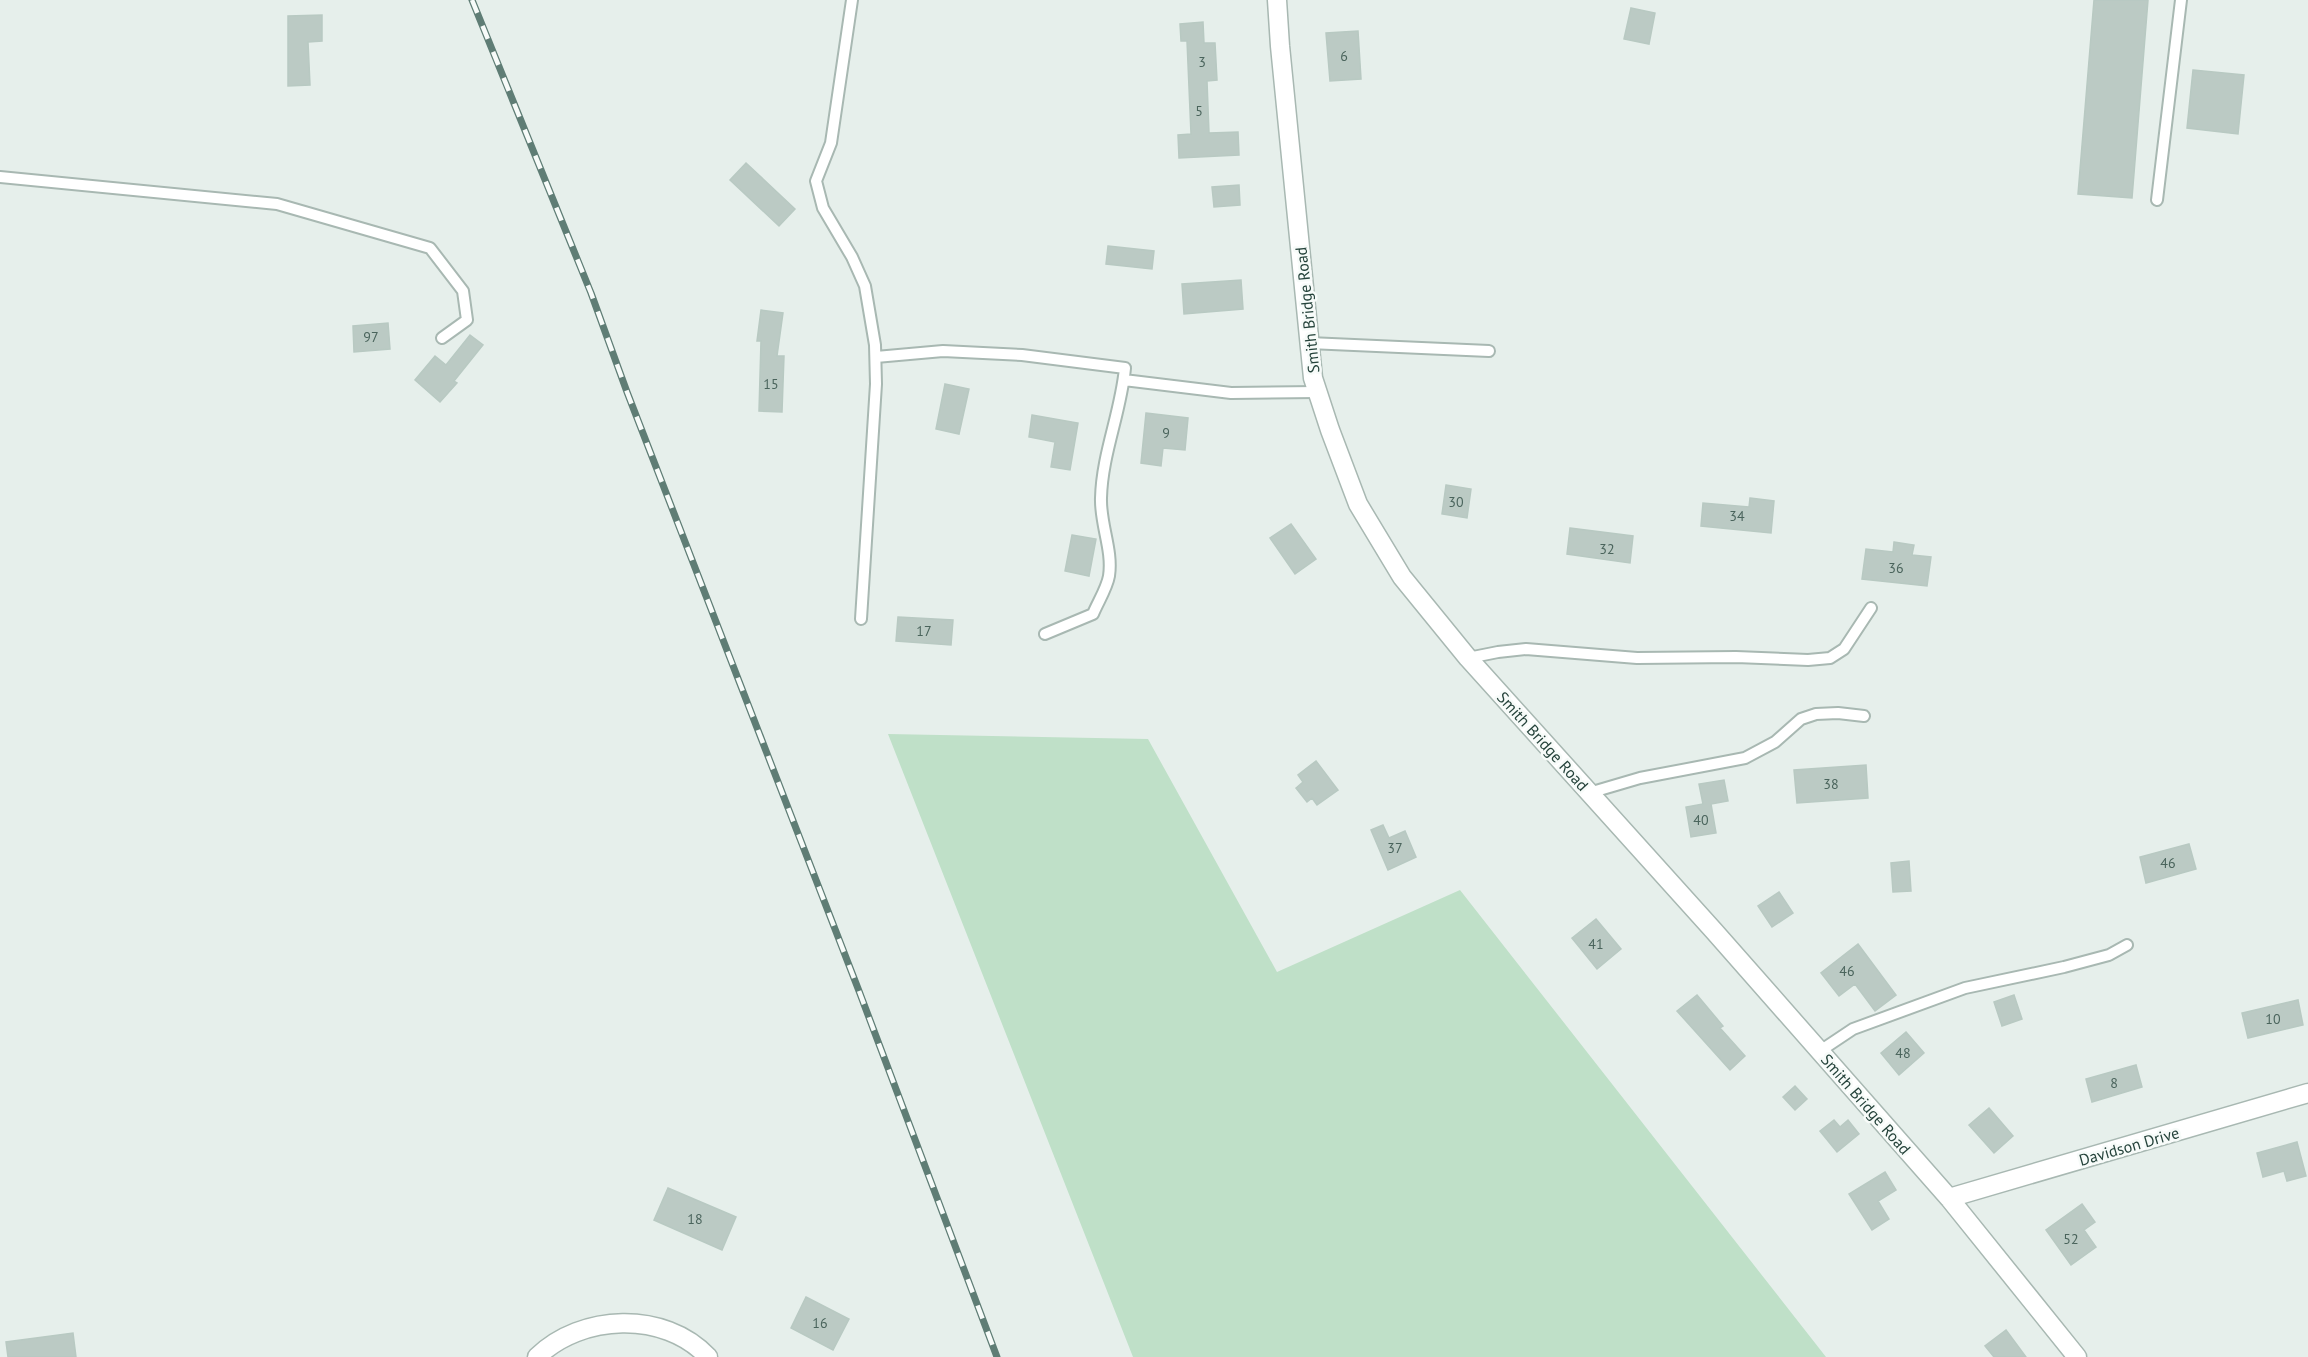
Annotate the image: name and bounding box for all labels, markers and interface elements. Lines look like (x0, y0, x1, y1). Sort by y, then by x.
house number: 6 (1340, 47, 1348, 65)
house number: 3 (1198, 53, 1206, 71)
house number: 5 (1195, 102, 1203, 120)
street label: Smith Bridge Road (1290, 246, 1324, 374)
house number: 97 (363, 328, 379, 346)
house number: 15 (763, 375, 779, 393)
house number: 9 (1162, 424, 1170, 442)
house number: 30 (1448, 493, 1464, 511)
house number: 34 (1729, 507, 1745, 525)
house number: 32 (1599, 540, 1615, 558)
house number: 36 (1888, 559, 1904, 577)
house number: 17 (916, 622, 932, 640)
street label: Smith Bridge Road (1493, 687, 1593, 795)
house number: 38 (1823, 775, 1839, 793)
house number: 40 (1693, 811, 1709, 829)
house number: 37 (1387, 839, 1403, 857)
house number: 46 (2160, 854, 2176, 872)
house number: 41 (1588, 935, 1604, 953)
house number: 46 (1839, 962, 1855, 980)
house number: 10 (2265, 1010, 2281, 1028)
house number: 48 (1895, 1044, 1911, 1062)
street label: Smith Bridge Road (1817, 1050, 1915, 1158)
house number: 8 (2110, 1074, 2118, 1092)
street label: Davidson Drive (2077, 1122, 2181, 1170)
house number: 18 (687, 1210, 703, 1228)
house number: 52 (2063, 1230, 2079, 1248)
house number: 16 (812, 1314, 828, 1332)

